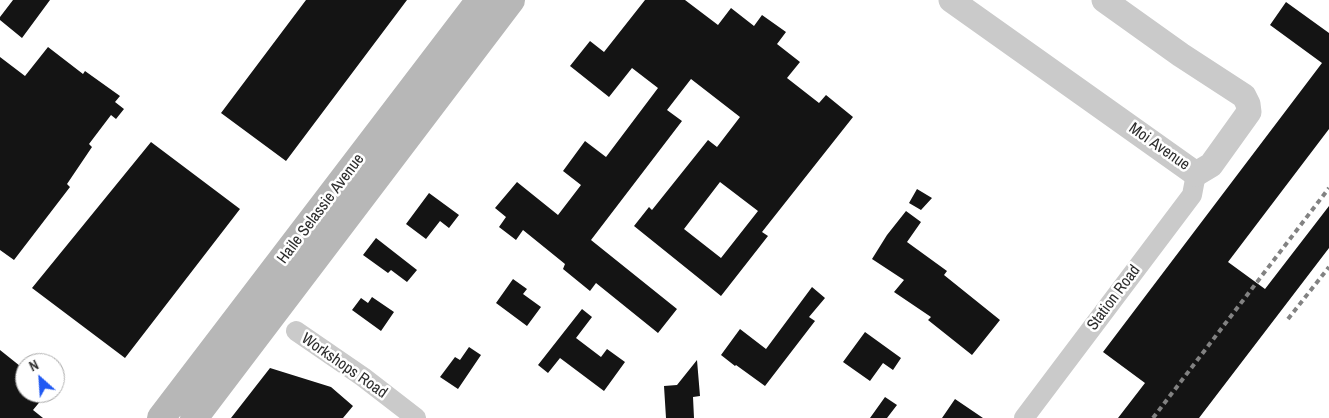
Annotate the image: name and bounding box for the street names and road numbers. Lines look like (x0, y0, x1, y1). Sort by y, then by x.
street label: Moi Avenue (1125, 119, 1193, 175)
street label: Haile Selassie Avenue (273, 150, 369, 268)
street label: Station Road (1083, 262, 1145, 334)
street label: Workshops Road (297, 329, 391, 403)

